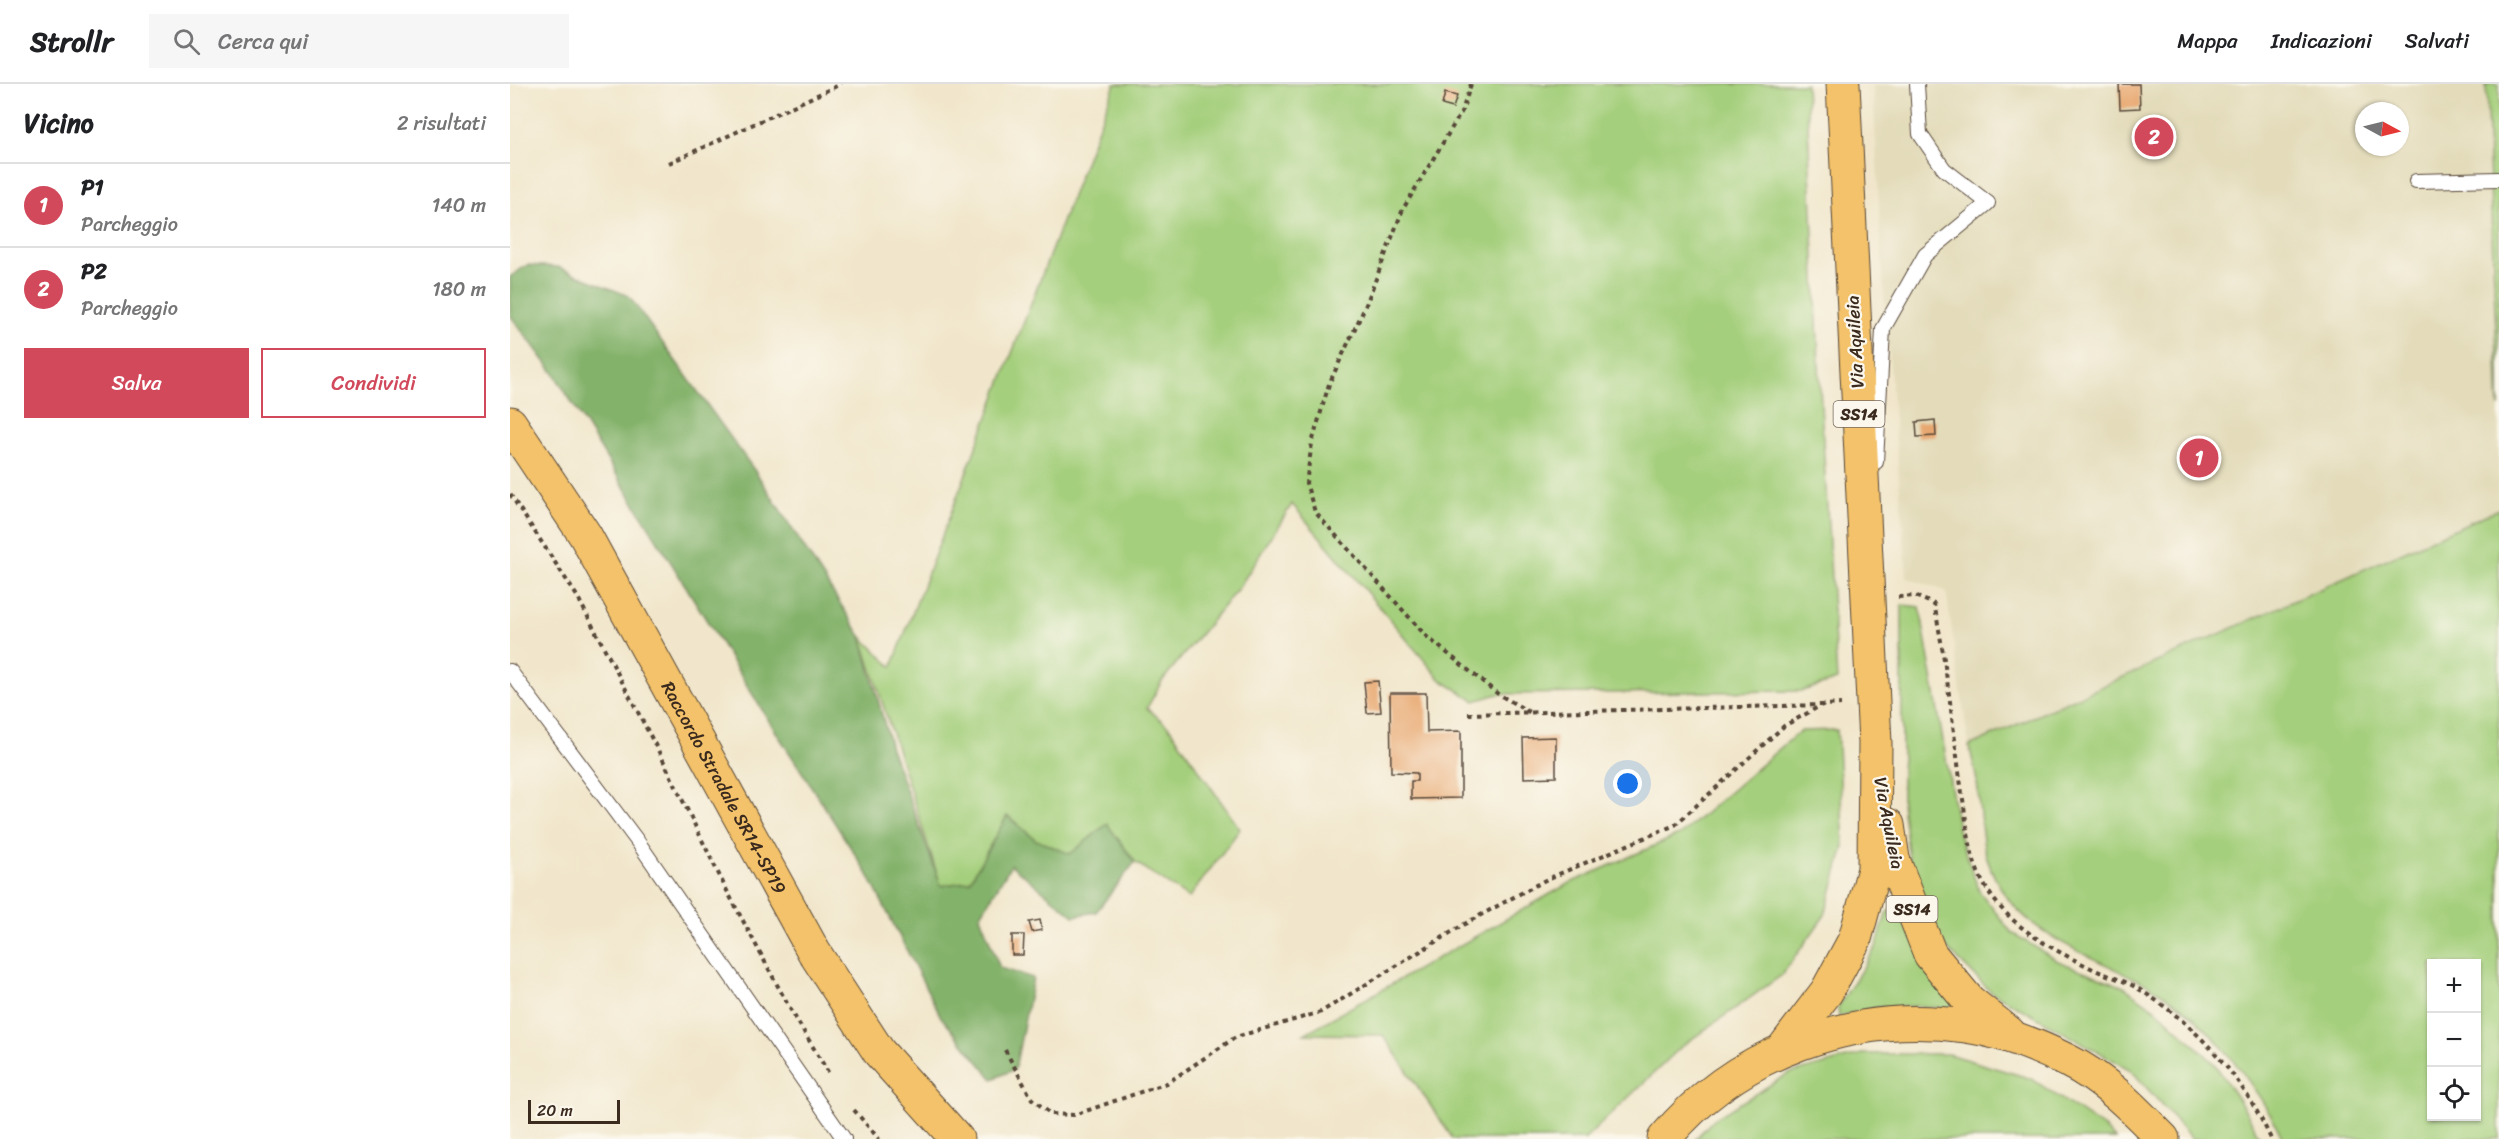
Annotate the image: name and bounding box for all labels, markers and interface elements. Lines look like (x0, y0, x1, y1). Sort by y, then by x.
search box (149, 14, 569, 68)
text: Strollr (30, 17, 113, 66)
text: Cerca qui (218, 22, 308, 61)
text: Mappa (2177, 22, 2238, 60)
text: Indicazioni (2271, 22, 2372, 60)
text: Salvati (2405, 22, 2469, 60)
icon: search (170, 25, 203, 58)
text: Vicino (24, 100, 94, 146)
north arrow (2355, 102, 2409, 156)
text: 2 risultati (397, 106, 486, 141)
pin: 2 (2134, 115, 2174, 160)
text: P1 (81, 168, 104, 207)
text: 1 (39, 188, 48, 223)
text: 140 m (432, 188, 486, 223)
text: Parcheggio (81, 207, 178, 242)
text: P2 (81, 252, 107, 291)
text: 2 (38, 272, 49, 307)
text: 180 m (432, 272, 486, 307)
text: Parcheggio (81, 291, 178, 326)
street label: Via Aquileia (1837, 295, 1873, 389)
button: Salva (24, 348, 249, 418)
button: Condividi (261, 348, 486, 418)
road number: SS14 (1834, 401, 1884, 427)
pin: 1 (2180, 436, 2218, 481)
street label: Raccordo Stradale SR14-SP19 (652, 675, 795, 900)
your location (1613, 769, 1642, 798)
street label: Via Aquileia (1864, 774, 1914, 872)
road number: SS14 (1886, 896, 1938, 922)
map controls (2427, 959, 2481, 1121)
button: + (2427, 959, 2481, 1013)
button: − (2427, 1013, 2481, 1067)
button: locate (2427, 1067, 2481, 1121)
text: 20 m (537, 1096, 573, 1125)
scale bar (528, 1097, 620, 1124)

